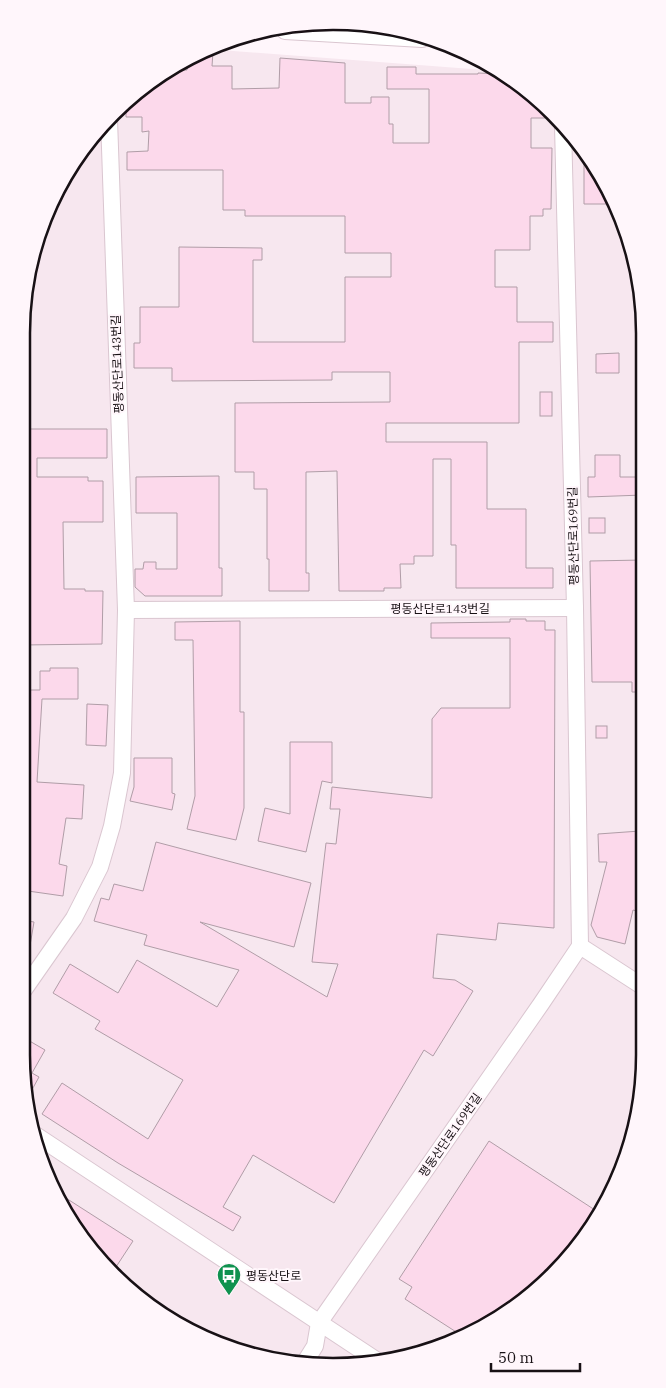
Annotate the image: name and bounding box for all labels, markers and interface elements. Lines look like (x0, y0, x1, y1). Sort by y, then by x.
street label: 평동산단로143번길 (108, 314, 126, 414)
street label: 평동산단로169번길 (565, 486, 581, 586)
street label: 평동산단로143번길 (391, 601, 489, 616)
street label: 평동산단로169번길 (415, 1090, 485, 1180)
bus stop icon: 평동산단로 (216, 1262, 242, 1296)
place label: 평동산단로 (246, 1268, 301, 1283)
scale bar (491, 1340, 580, 1372)
text: 50 m (498, 1348, 534, 1367)

